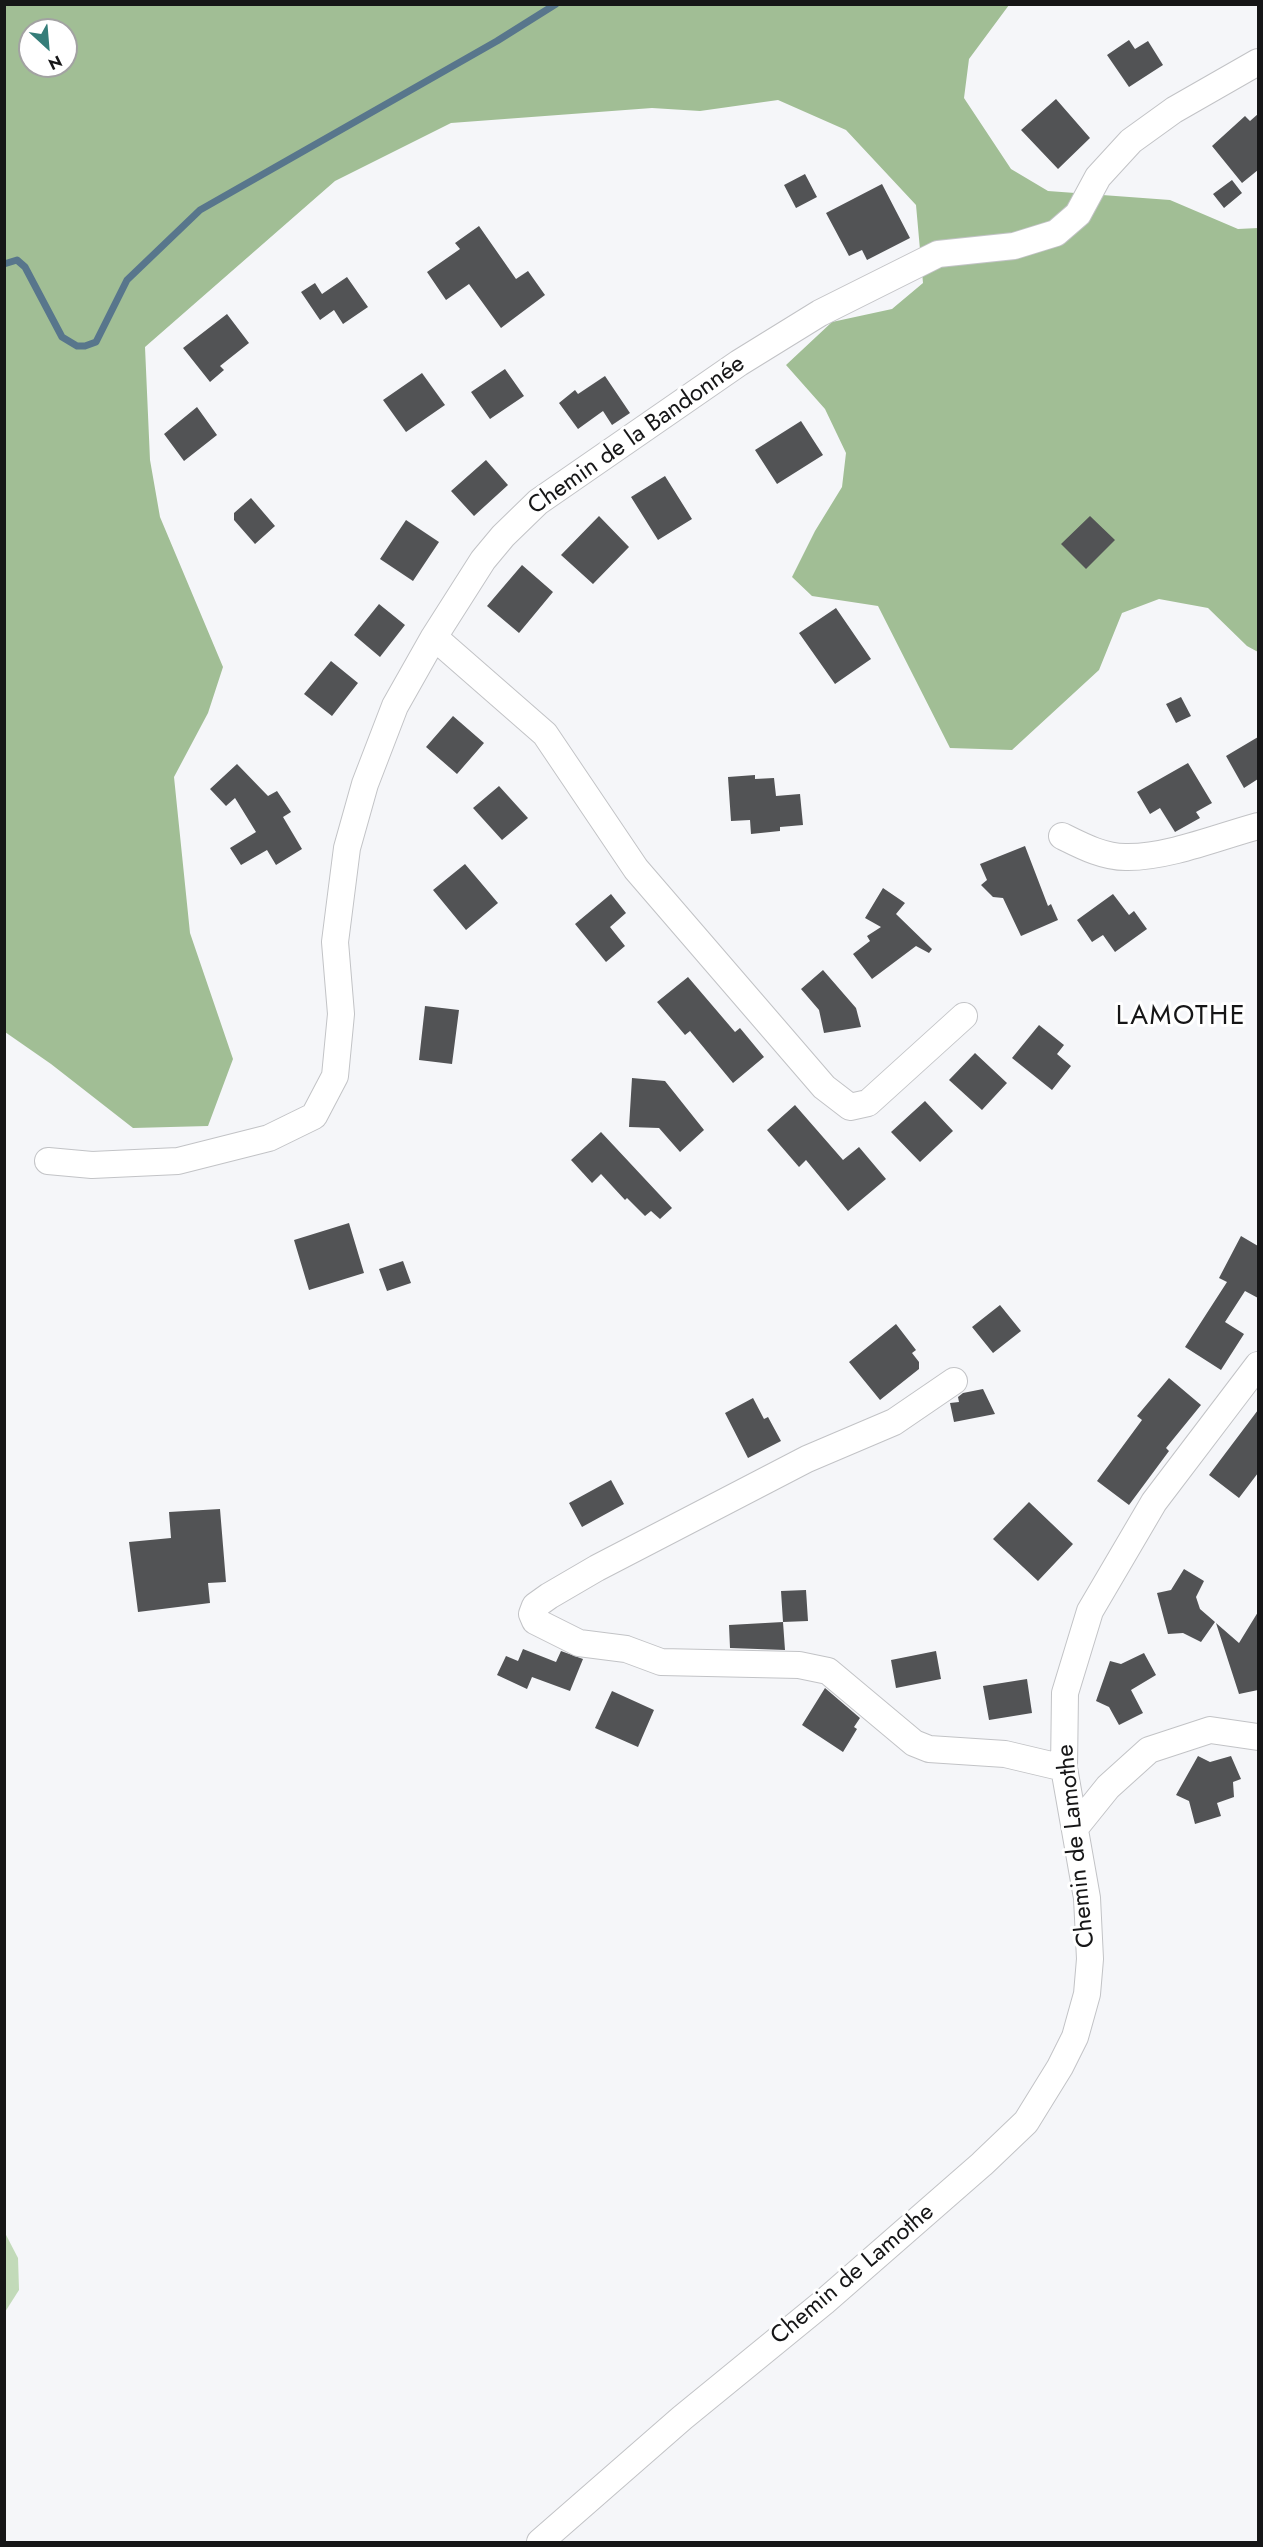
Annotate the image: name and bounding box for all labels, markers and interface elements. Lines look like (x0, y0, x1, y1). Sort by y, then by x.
north arrow (18, 18, 78, 78)
text: N (44, 50, 66, 76)
street label: Chemin de la Bandonnée (523, 350, 751, 522)
district label: LAMOTHE (1116, 1001, 1246, 1033)
street label: Chemin de Lamothe (1052, 1743, 1102, 1949)
street label: Chemin de Lamothe (765, 2198, 941, 2352)

